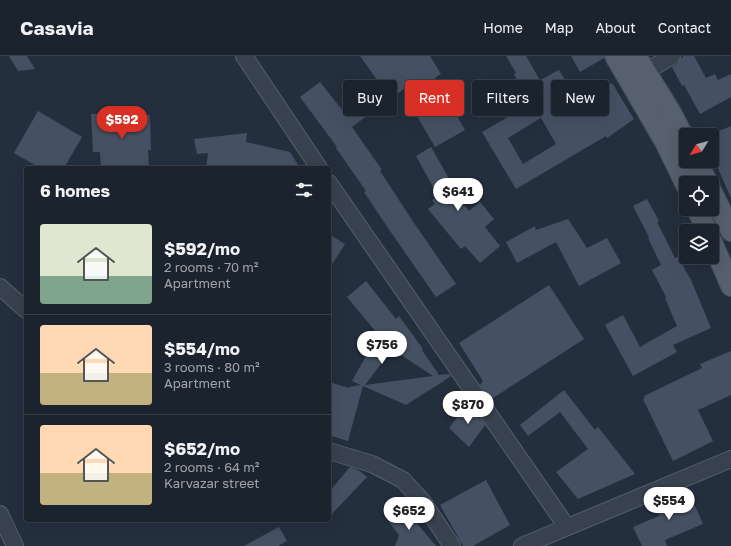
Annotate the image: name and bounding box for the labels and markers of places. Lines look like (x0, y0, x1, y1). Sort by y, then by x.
pin: $592 (98, 106, 146, 140)
pin: $641 (434, 178, 482, 212)
pin: $756 (358, 331, 406, 365)
pin: $870 (444, 391, 492, 425)
pin: $554 (645, 487, 693, 521)
pin: $652 (385, 497, 433, 531)

